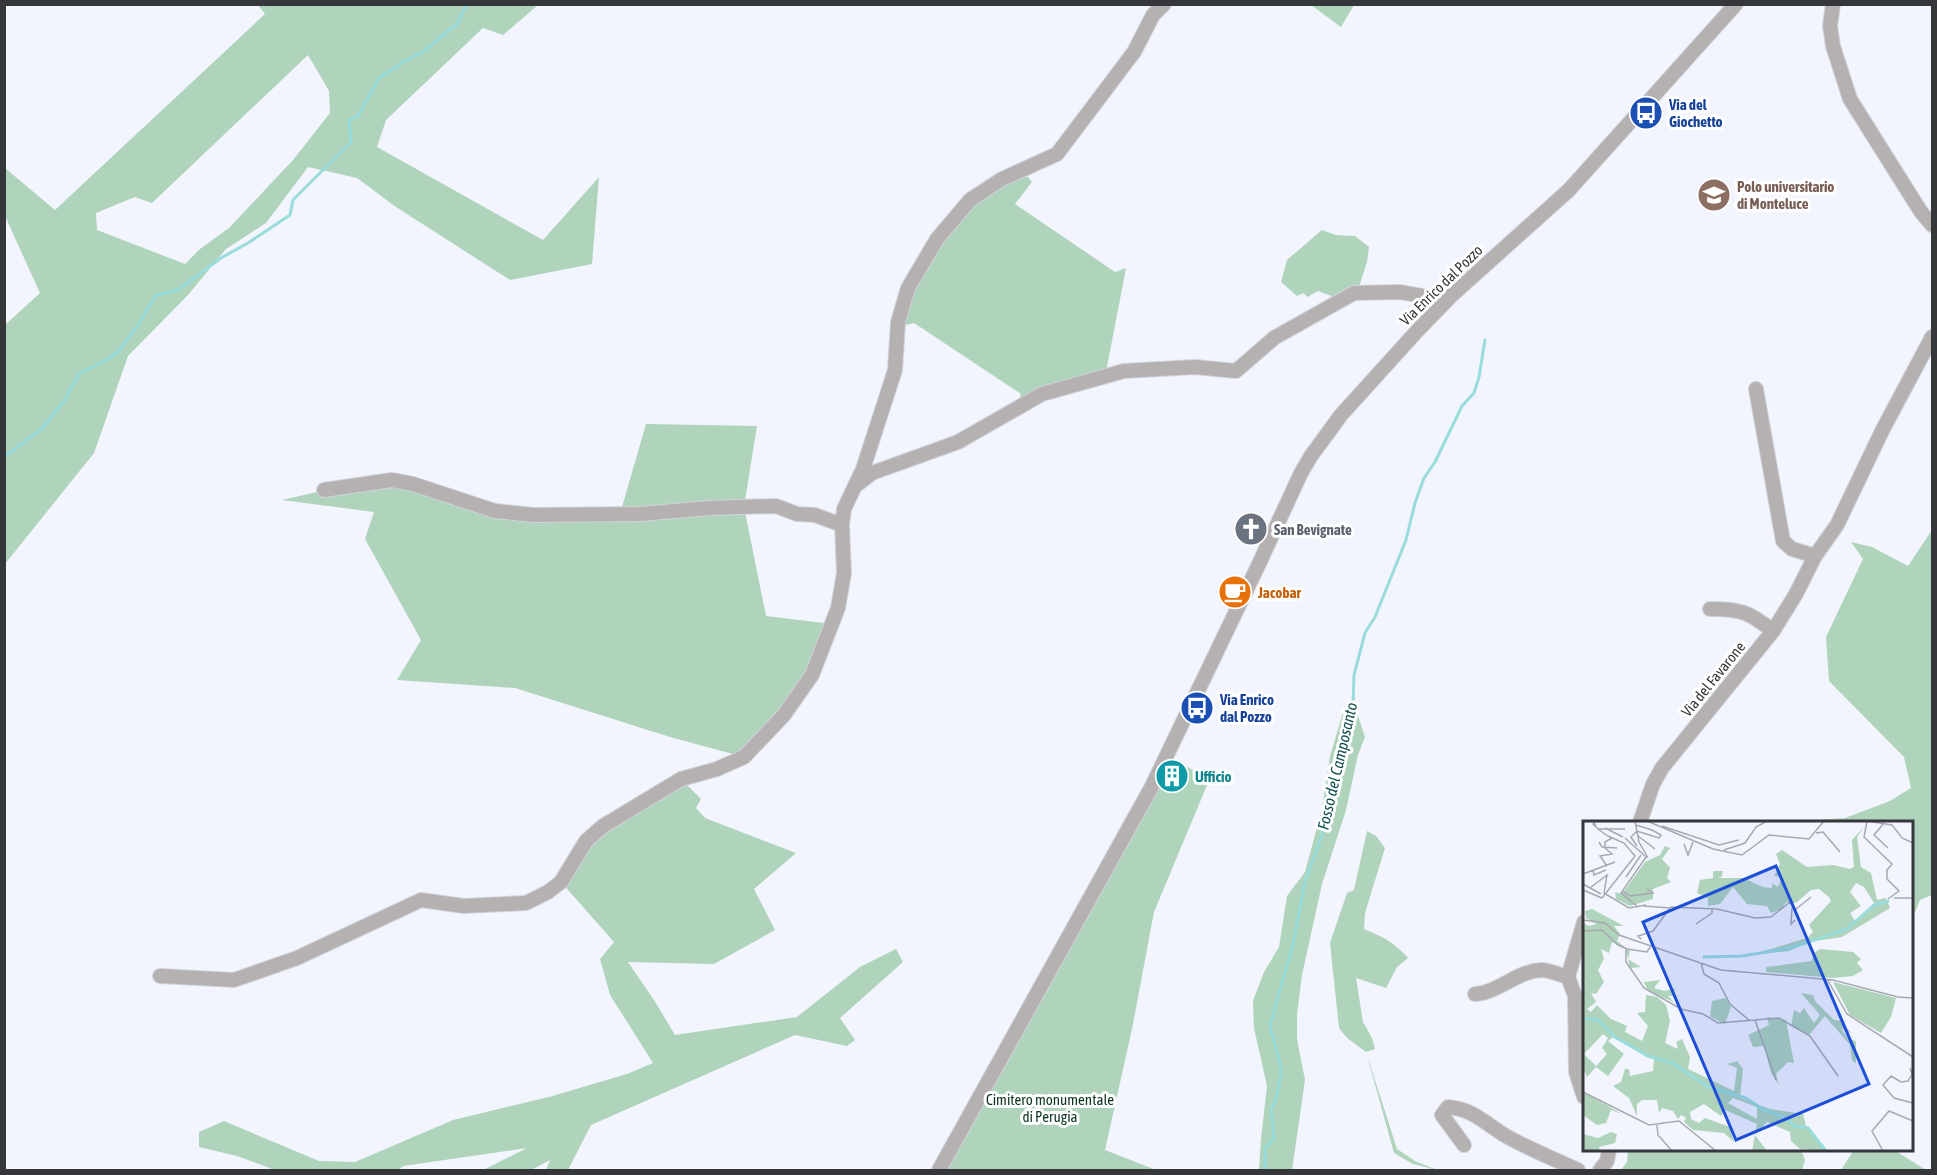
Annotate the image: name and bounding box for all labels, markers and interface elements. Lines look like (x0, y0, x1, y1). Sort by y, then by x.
bus stop icon: Via del Giochetto (1628, 95, 1664, 131)
place label: Via del Giochetto (1668, 96, 1723, 130)
school or university icon: Polo universitario di Monteluce (1696, 177, 1732, 213)
place label: Polo universitario di Monteluce (1737, 178, 1834, 212)
street label: Via Enrico dal Pozzo (1396, 241, 1486, 329)
church icon: San Bevignate (1233, 511, 1269, 547)
place label: San Bevignate (1274, 521, 1352, 538)
cafe icon: Jacobar (1217, 574, 1253, 610)
place label: Jacobar (1257, 584, 1301, 601)
street label: Via del Favarone (1678, 638, 1748, 720)
bus stop icon: Via Enrico dal Pozzo (1179, 690, 1215, 726)
place label: Via Enrico dal Pozzo (1219, 691, 1274, 725)
water label: Fosso del Camposanto (1314, 701, 1361, 832)
building icon: Ufficio (1154, 758, 1190, 794)
place label: Ufficio (1195, 768, 1231, 785)
inset map (1583, 821, 1913, 1151)
park label: Cimitero monumentale di Perugia (986, 1091, 1114, 1125)

